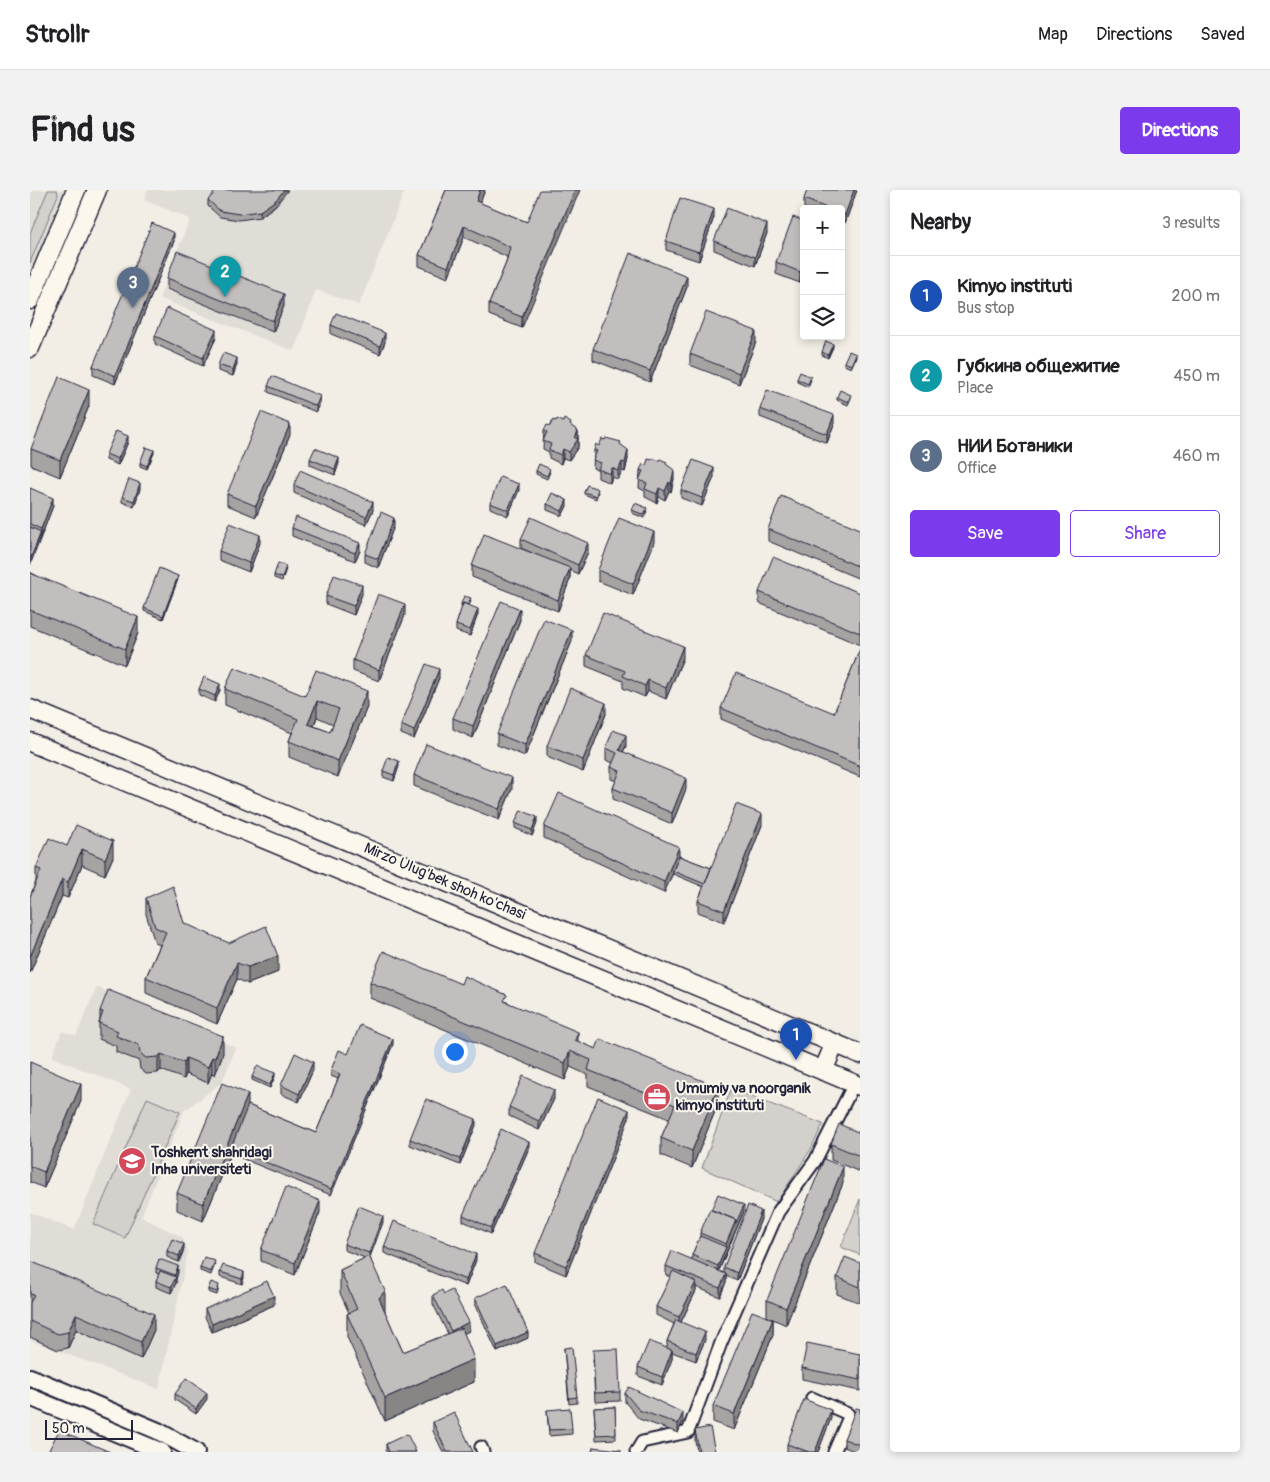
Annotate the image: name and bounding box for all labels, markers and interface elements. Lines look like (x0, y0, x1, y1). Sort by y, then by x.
text: Strollr (25, 20, 90, 49)
text: Map (1038, 23, 1068, 46)
text: Directions (1096, 23, 1172, 46)
text: Saved (1200, 23, 1245, 46)
button: Directions (1120, 107, 1240, 154)
text: Find us (30, 108, 135, 152)
map controls (800, 205, 845, 340)
button: + (800, 205, 845, 250)
text: Nearby (910, 209, 971, 236)
text: 3 results (1162, 213, 1220, 233)
button: − (800, 250, 845, 295)
pin: 2 (209, 256, 241, 297)
pin: 3 (117, 267, 149, 308)
text: Kimyo instituti (957, 274, 1072, 298)
text: 1 (923, 286, 929, 306)
text: 200 m (1172, 286, 1220, 306)
button: layers (800, 295, 845, 340)
text: Bus stop (957, 298, 1015, 318)
text: Губкина общежитие (957, 354, 1120, 378)
text: 2 (922, 366, 930, 386)
text: 450 m (1173, 366, 1220, 386)
text: Place (957, 378, 993, 398)
text: НИИ Ботаники (957, 434, 1072, 458)
text: 3 (922, 446, 930, 466)
text: 460 m (1173, 446, 1220, 466)
text: Office (957, 458, 997, 478)
button: Save (910, 510, 1060, 557)
button: Share (1070, 510, 1220, 557)
street label: Mirzo Ulug'bek shoh ko'chasi (361, 839, 529, 924)
pin: 1 (780, 1019, 812, 1060)
your location (442, 1039, 468, 1065)
place label: Umumiy va noorganik kimyo instituti (675, 1079, 811, 1115)
office icon: Umumiy va noorganik kimyo instituti (642, 1082, 672, 1112)
place label: Toshkent shahridagi Inha universiteti (150, 1143, 272, 1179)
school or university icon: Toshkent shahridagi Inha universiteti (117, 1146, 147, 1176)
scale bar (45, 1417, 132, 1440)
text: 50 m (52, 1420, 85, 1437)

